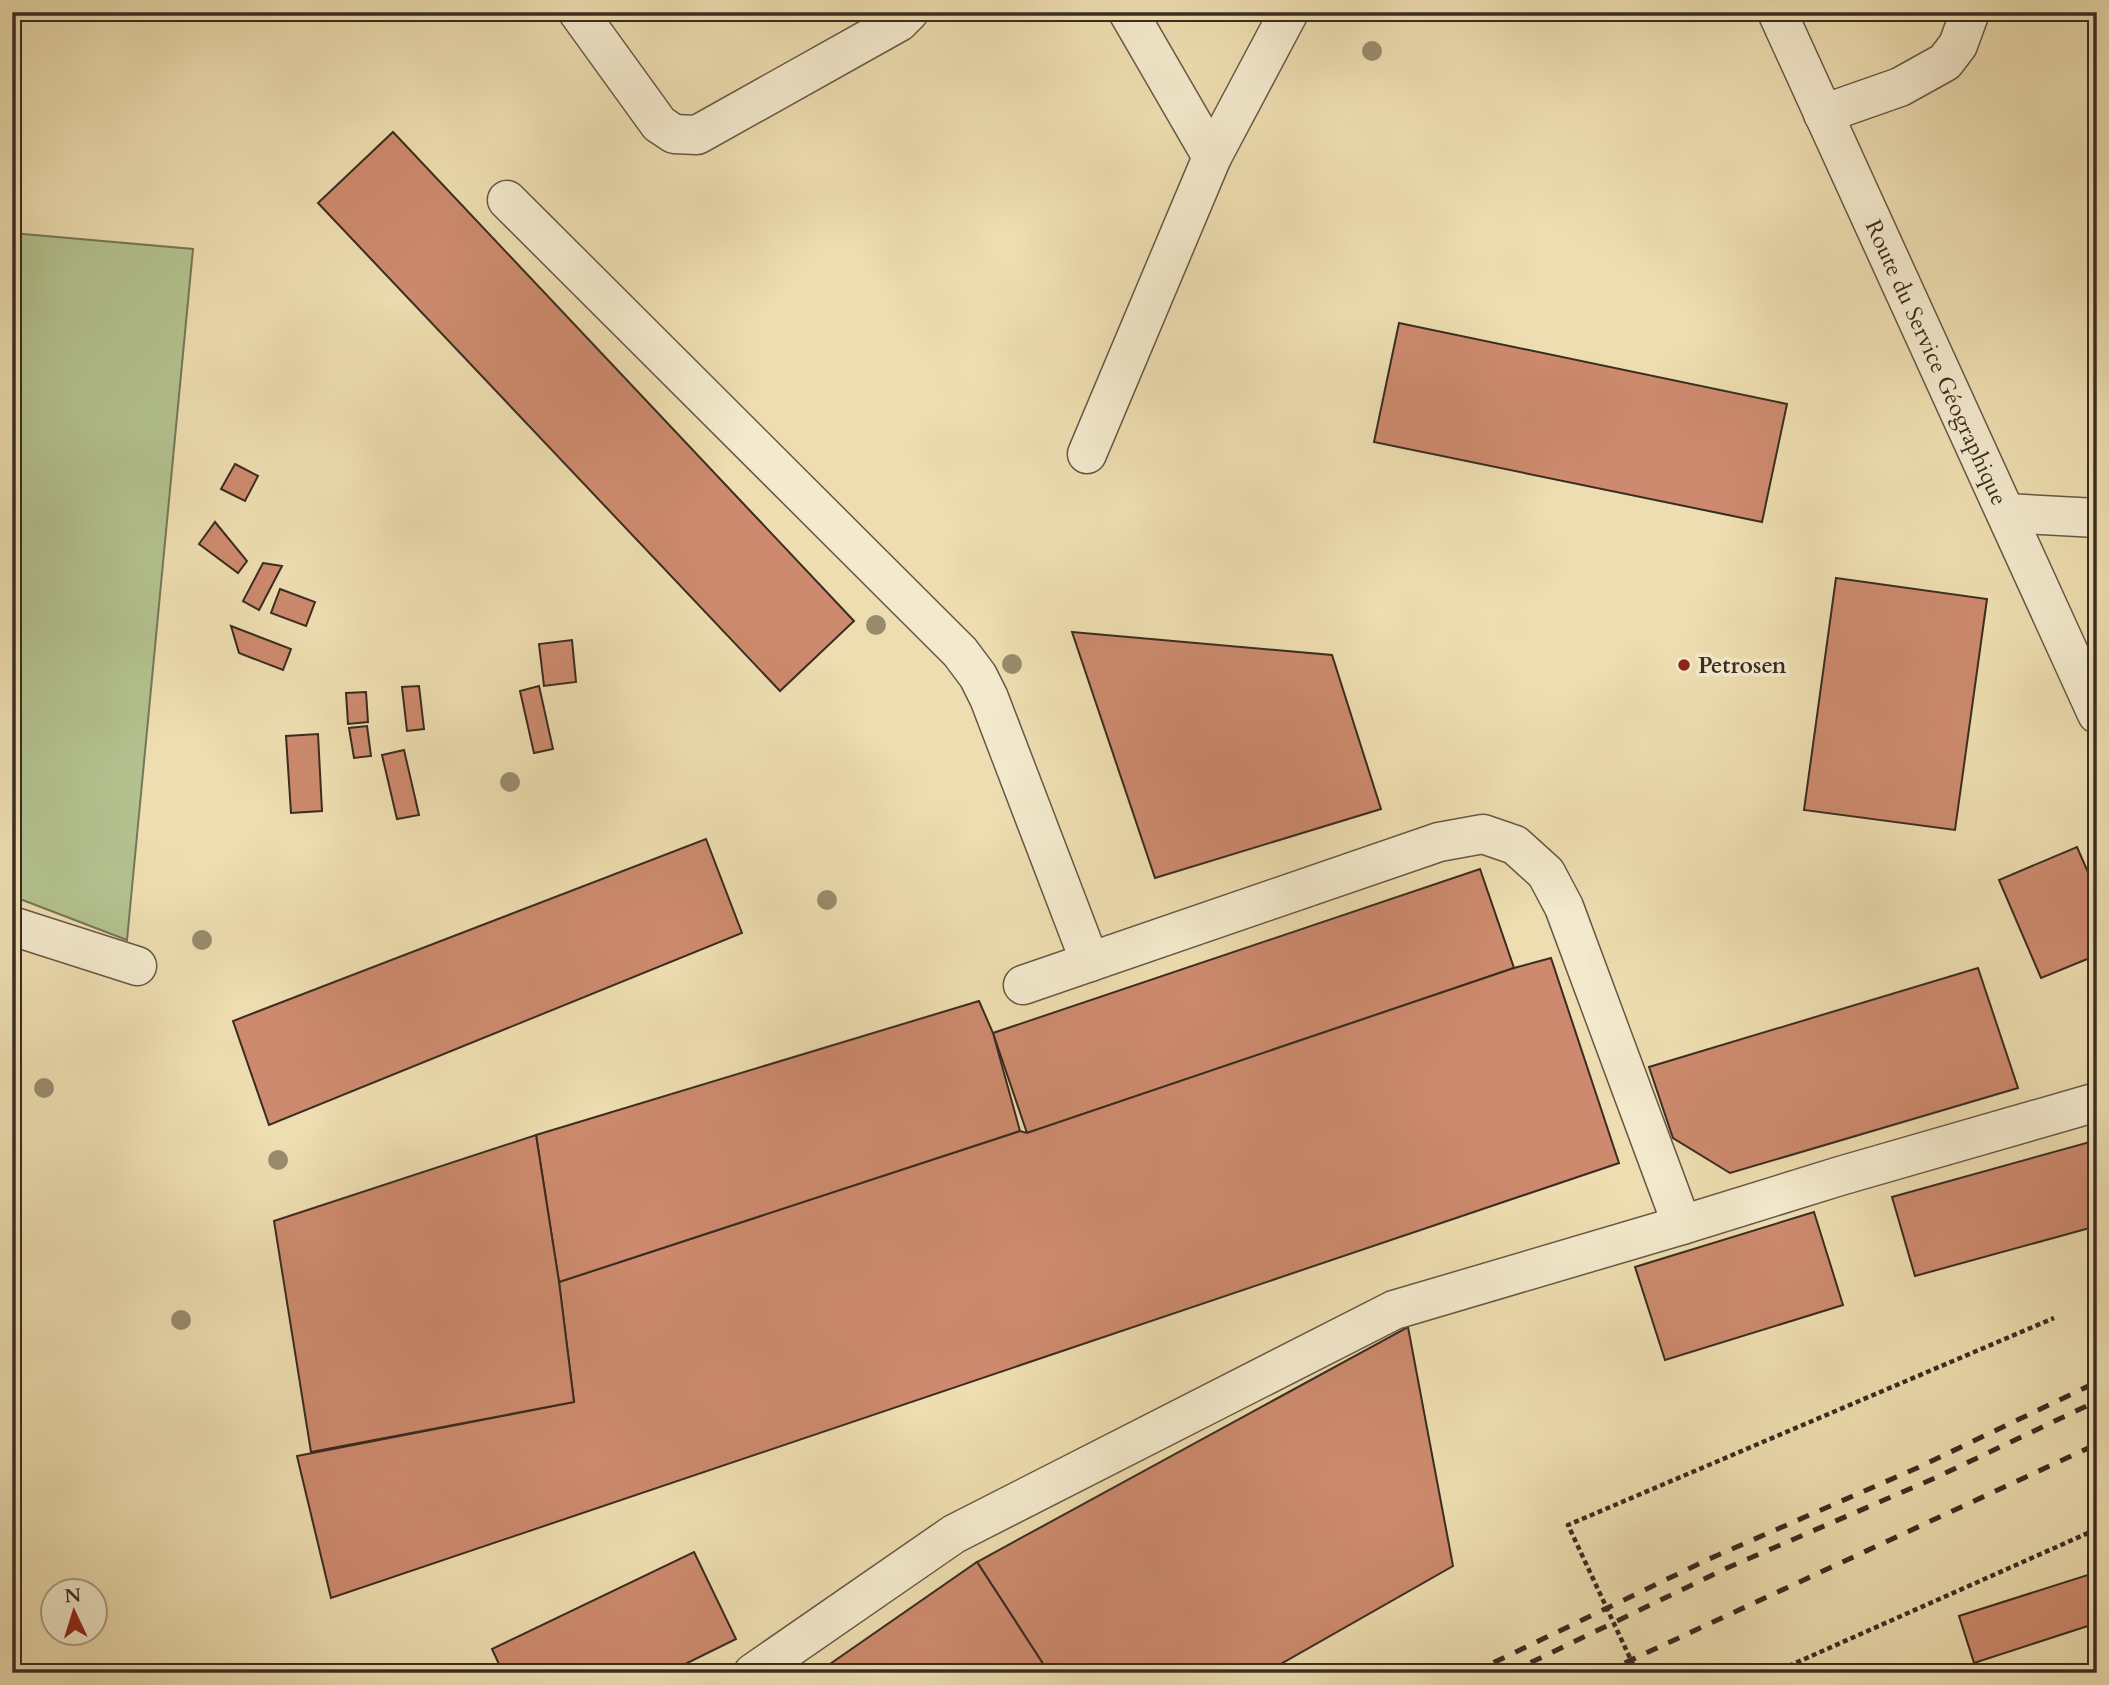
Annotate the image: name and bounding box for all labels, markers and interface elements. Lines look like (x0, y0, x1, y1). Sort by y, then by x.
street label: Route du Service Géographique (1858, 215, 2015, 510)
place label: Petrosen (1698, 650, 1787, 681)
marker: Petrosen (1676, 657, 1692, 673)
north arrow (38, 1576, 108, 1646)
text: N (64, 1582, 83, 1610)

